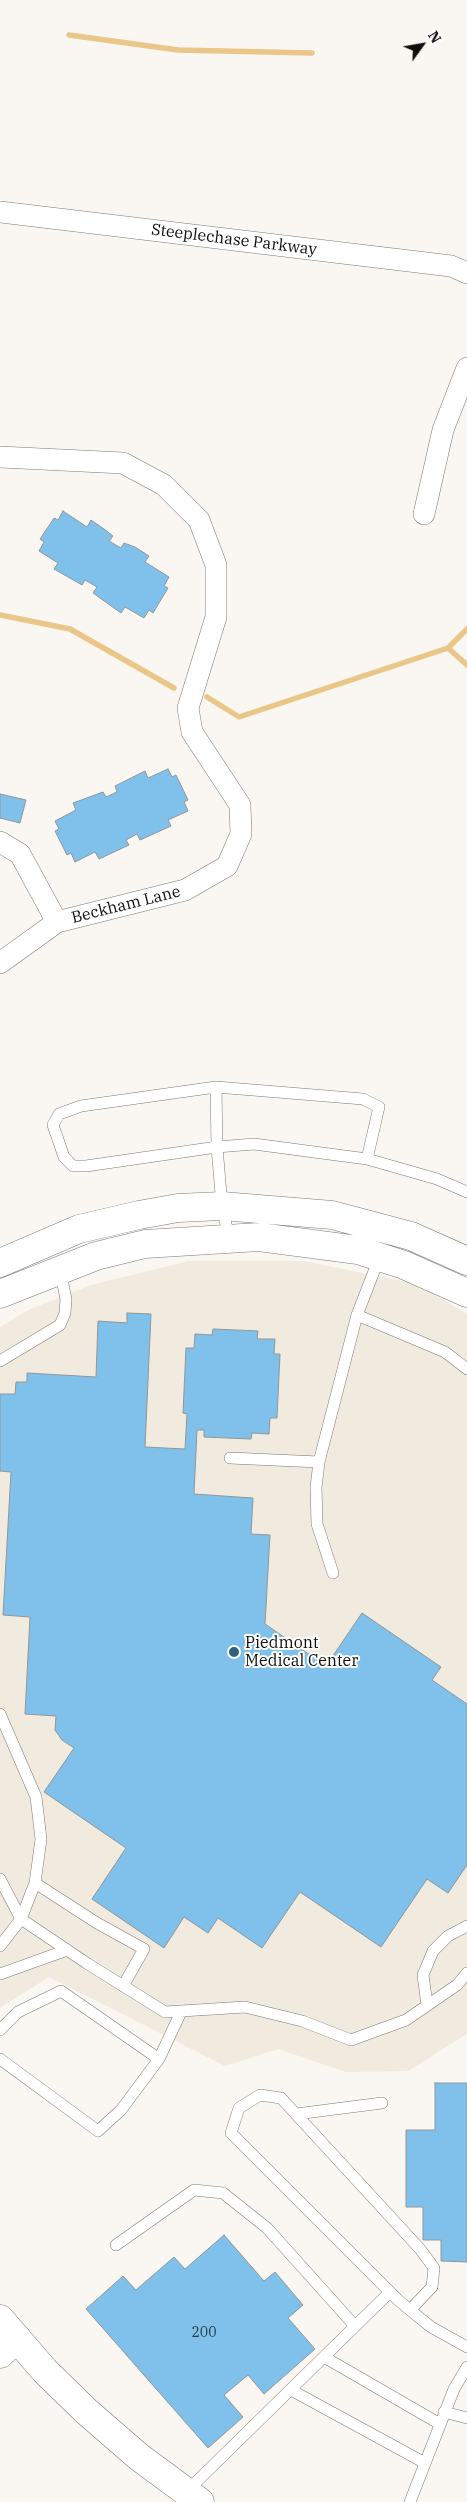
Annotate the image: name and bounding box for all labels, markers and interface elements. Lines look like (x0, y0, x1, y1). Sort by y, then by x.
north arrow (397, 20, 447, 70)
text: N (424, 28, 445, 47)
street label: Steeplechase Parkway (150, 220, 318, 260)
street label: Beckham Lane (70, 882, 182, 928)
place label: Piedmont Medical Center (245, 1633, 358, 1671)
marker: Piedmont Medical Center (227, 1645, 241, 1659)
house number: 200 (191, 2325, 217, 2341)

